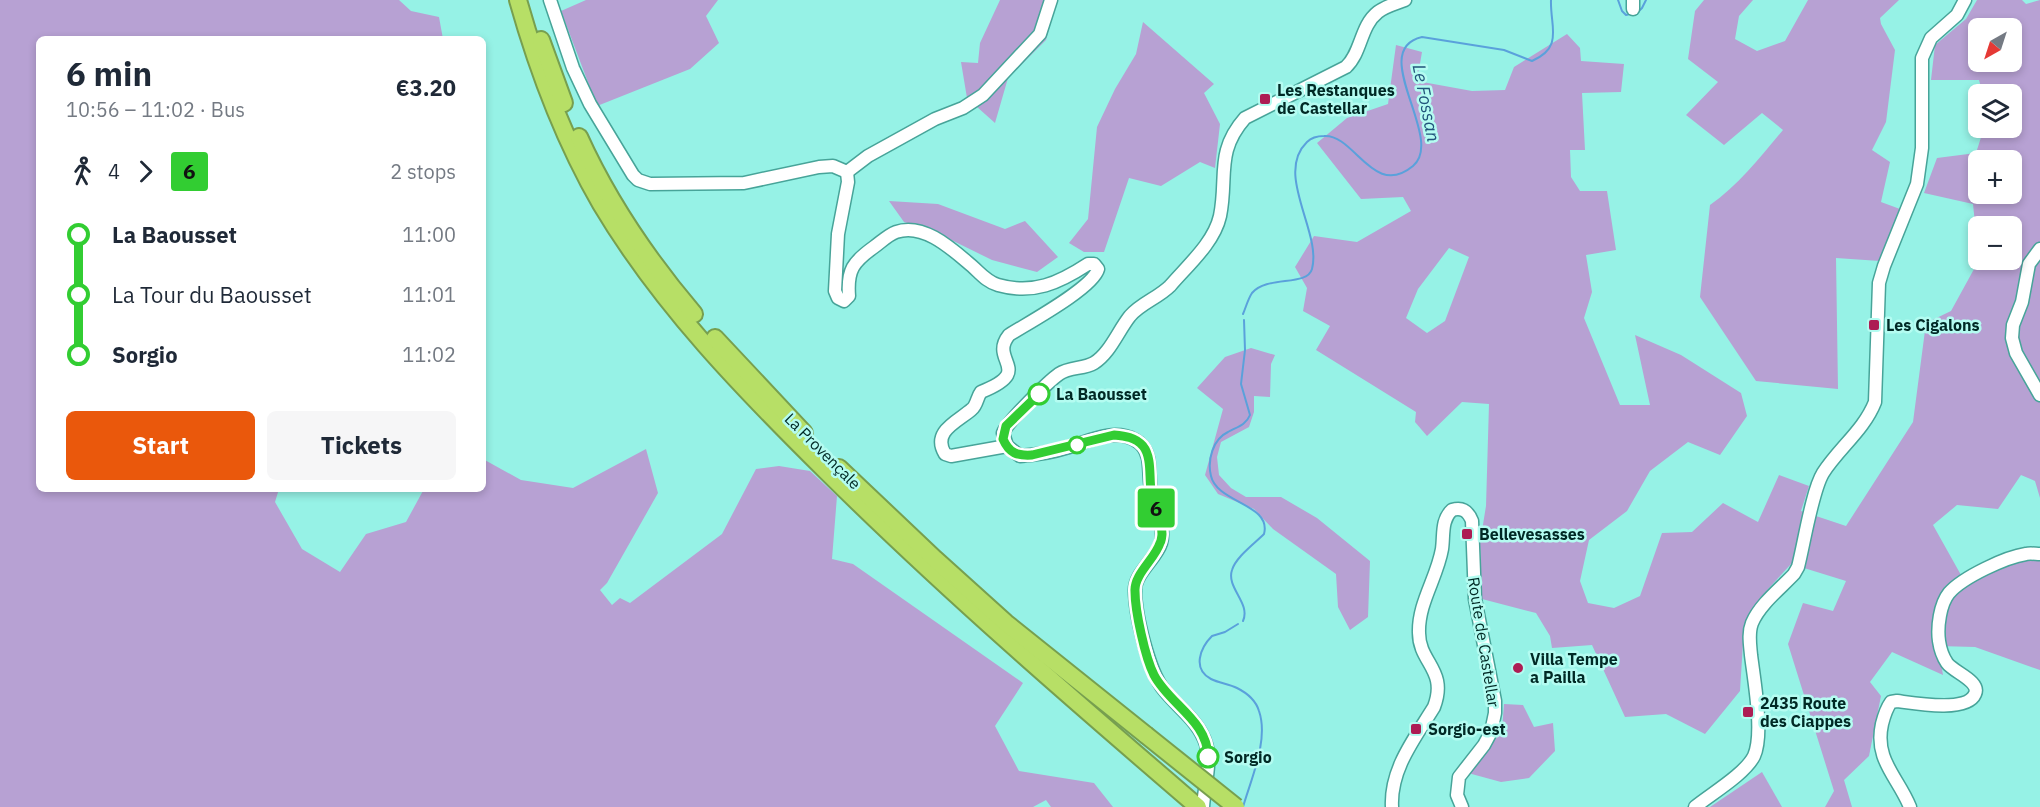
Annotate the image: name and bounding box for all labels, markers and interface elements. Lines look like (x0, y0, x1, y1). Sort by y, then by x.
north arrow (1968, 18, 2022, 72)
map controls (1968, 18, 2022, 270)
text: 6 min (66, 52, 152, 95)
water label: Le Fossan (1408, 62, 1445, 144)
text: €3.20 (396, 73, 456, 102)
place label: Les Restanques de Castellar (1277, 80, 1395, 118)
button: layers (1968, 84, 2022, 138)
marker: Les Restanques de Castellar (1258, 92, 1272, 106)
text: 10:56 – 11:02 · Bus (66, 96, 245, 123)
button: + (1968, 150, 2022, 204)
icon: walk (66, 155, 99, 188)
icon: forward (129, 155, 162, 188)
text: 6 (183, 157, 196, 185)
text: 4 (108, 158, 120, 185)
text: 2 stops (390, 158, 456, 185)
button: − (1968, 216, 2022, 270)
text: La Baousset (112, 220, 237, 249)
text: 11:00 (402, 221, 456, 248)
text: La Tour du Baousset (112, 280, 312, 309)
text: 11:01 (402, 281, 456, 308)
place label: Les Cigalons (1886, 315, 1980, 335)
marker: Les Cigalons (1867, 318, 1881, 332)
text: Sorgio (112, 340, 178, 369)
text: 11:02 (402, 341, 456, 368)
marker: La Baousset (1028, 383, 1050, 405)
place label: La Baousset (1056, 384, 1147, 404)
street label: La Provençale (781, 409, 866, 494)
button: Start (66, 411, 255, 480)
button: Tickets (267, 411, 456, 480)
unlabelled marker (1068, 436, 1086, 454)
line badge: 6 (1136, 488, 1176, 528)
text: 6 (1150, 494, 1162, 522)
place label: Bellevesasses (1479, 524, 1585, 544)
marker: Bellevesasses (1460, 527, 1474, 541)
street label: Route de Castellar (1464, 575, 1504, 709)
place label: Villa Tempe a Pailla (1530, 649, 1618, 687)
marker: Villa Tempe a Pailla (1511, 661, 1525, 675)
place label: 2435 Route des Ciappes (1760, 693, 1851, 731)
marker: 2435 Route des Ciappes (1741, 705, 1755, 719)
place label: Sorgio-est (1428, 719, 1506, 739)
marker: Sorgio-est (1409, 722, 1423, 736)
marker: Sorgio (1197, 746, 1219, 768)
place label: Sorgio (1224, 747, 1272, 767)

